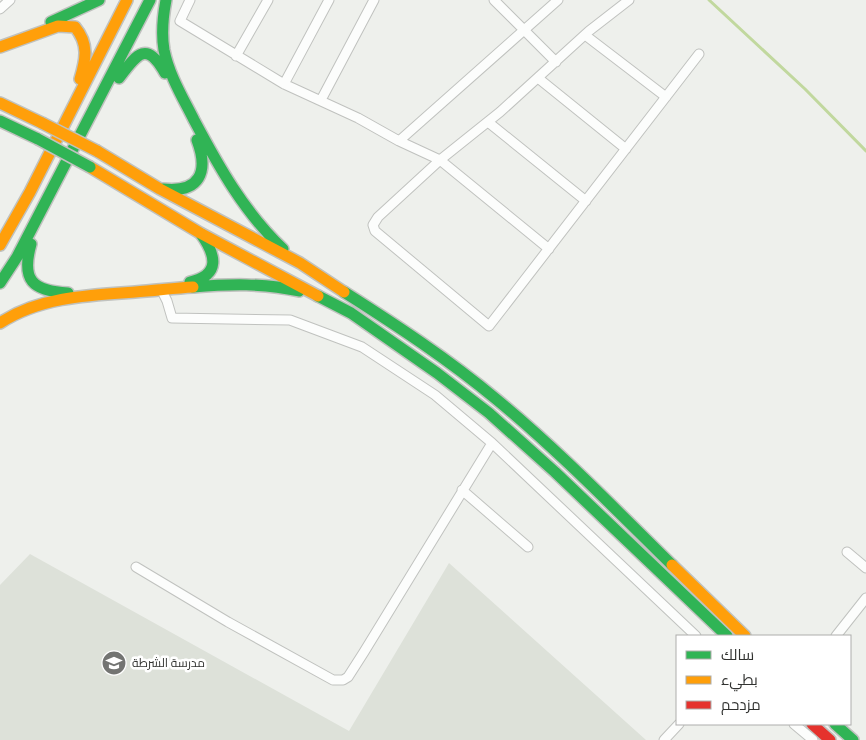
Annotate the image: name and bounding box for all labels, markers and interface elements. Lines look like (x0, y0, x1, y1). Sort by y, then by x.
legend (676, 635, 851, 725)
text: سالك (721, 646, 754, 664)
school or university icon: مدرسة الشرطة (101, 650, 127, 676)
place label: مدرسة الشرطة (132, 656, 205, 670)
text: بطيء (721, 671, 758, 692)
text: مزدحم (721, 696, 761, 715)

